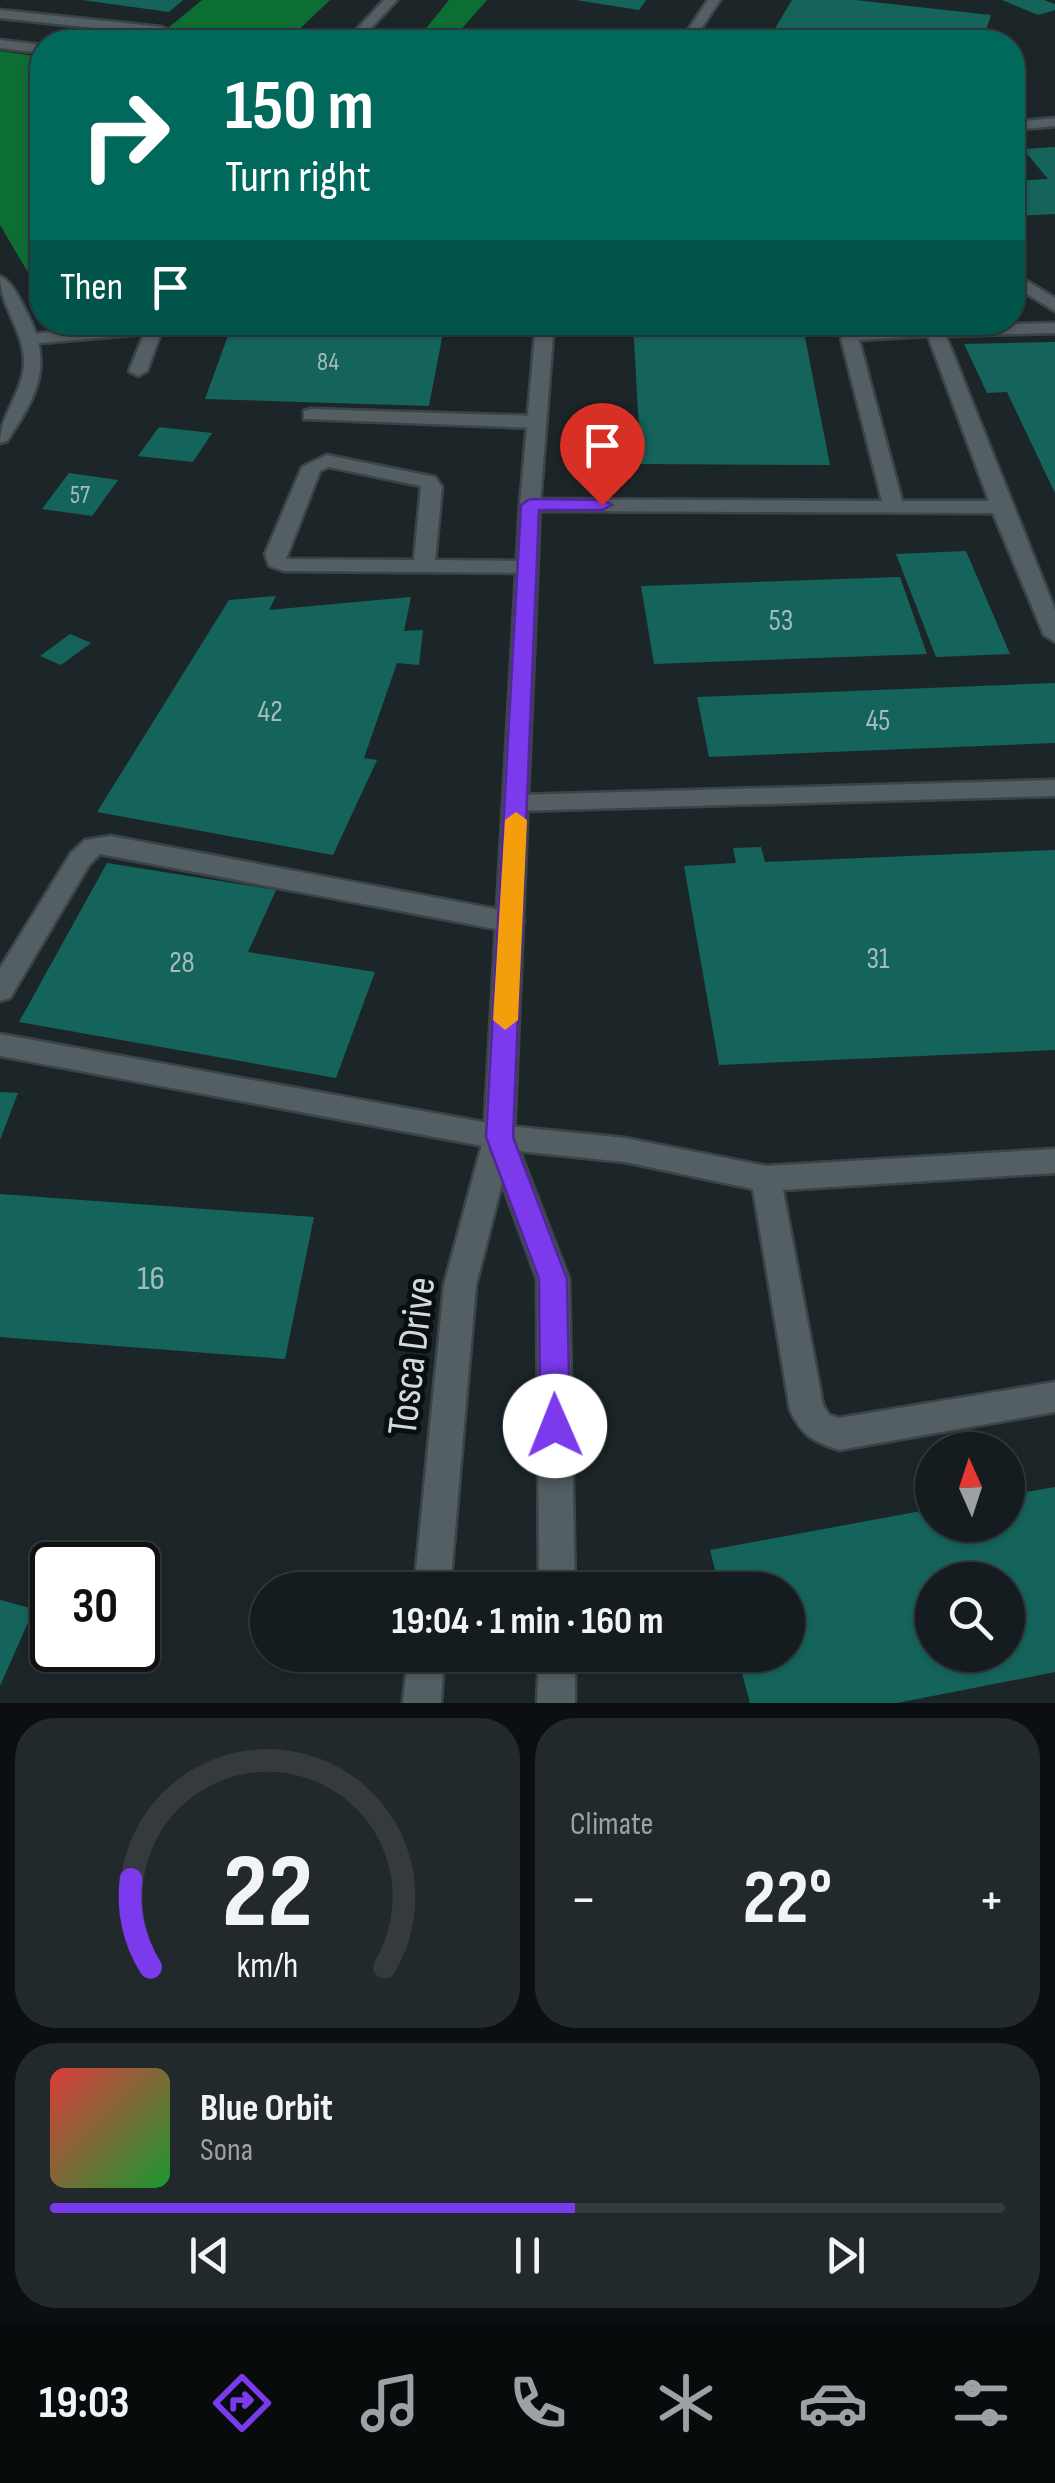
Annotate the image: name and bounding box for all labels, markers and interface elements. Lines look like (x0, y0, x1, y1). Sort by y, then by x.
text: 150 m (225, 65, 374, 149)
icon: right (60, 70, 190, 200)
text: Turn right (225, 150, 371, 205)
icon: arrive (143, 260, 198, 315)
text: Then (60, 265, 123, 310)
house number: 84 (317, 347, 339, 378)
pin (560, 403, 645, 506)
icon: arrive (575, 418, 630, 473)
house number: 57 (70, 480, 90, 511)
house number: 53 (769, 603, 793, 639)
house number: 42 (257, 694, 283, 730)
house number: 45 (866, 703, 890, 739)
house number: 31 (866, 941, 890, 977)
house number: 28 (169, 945, 195, 981)
house number: 16 (137, 1257, 165, 1300)
street label: Tosca Drive (377, 1274, 447, 1438)
position arrow (503, 1374, 607, 1478)
north arrow (915, 1432, 1025, 1542)
map controls (915, 1432, 1025, 1672)
speed limit sign: 30 (30, 1542, 160, 1672)
button: search (915, 1562, 1025, 1672)
text: 19:04 · 1 min · 160 m (392, 1599, 663, 1644)
text: Climate (570, 1805, 653, 1844)
text: 22 (222, 1831, 313, 1956)
text: 22° (743, 1854, 832, 1945)
text: − (570, 1867, 597, 1934)
text: + (978, 1867, 1005, 1934)
text: km/h (237, 1945, 298, 1988)
text: Blue Orbit (200, 2086, 333, 2131)
text: Sona (200, 2131, 253, 2170)
icon: previous (182, 2228, 237, 2283)
icon: pause (500, 2228, 555, 2283)
icon: next (818, 2228, 873, 2283)
icon: directions (207, 2368, 277, 2438)
icon: music (355, 2368, 425, 2438)
icon: phone (503, 2368, 573, 2438)
icon: climate (651, 2368, 721, 2438)
icon: car (798, 2368, 868, 2438)
icon: filters (946, 2368, 1016, 2438)
text: 19:03 (39, 2376, 130, 2431)

